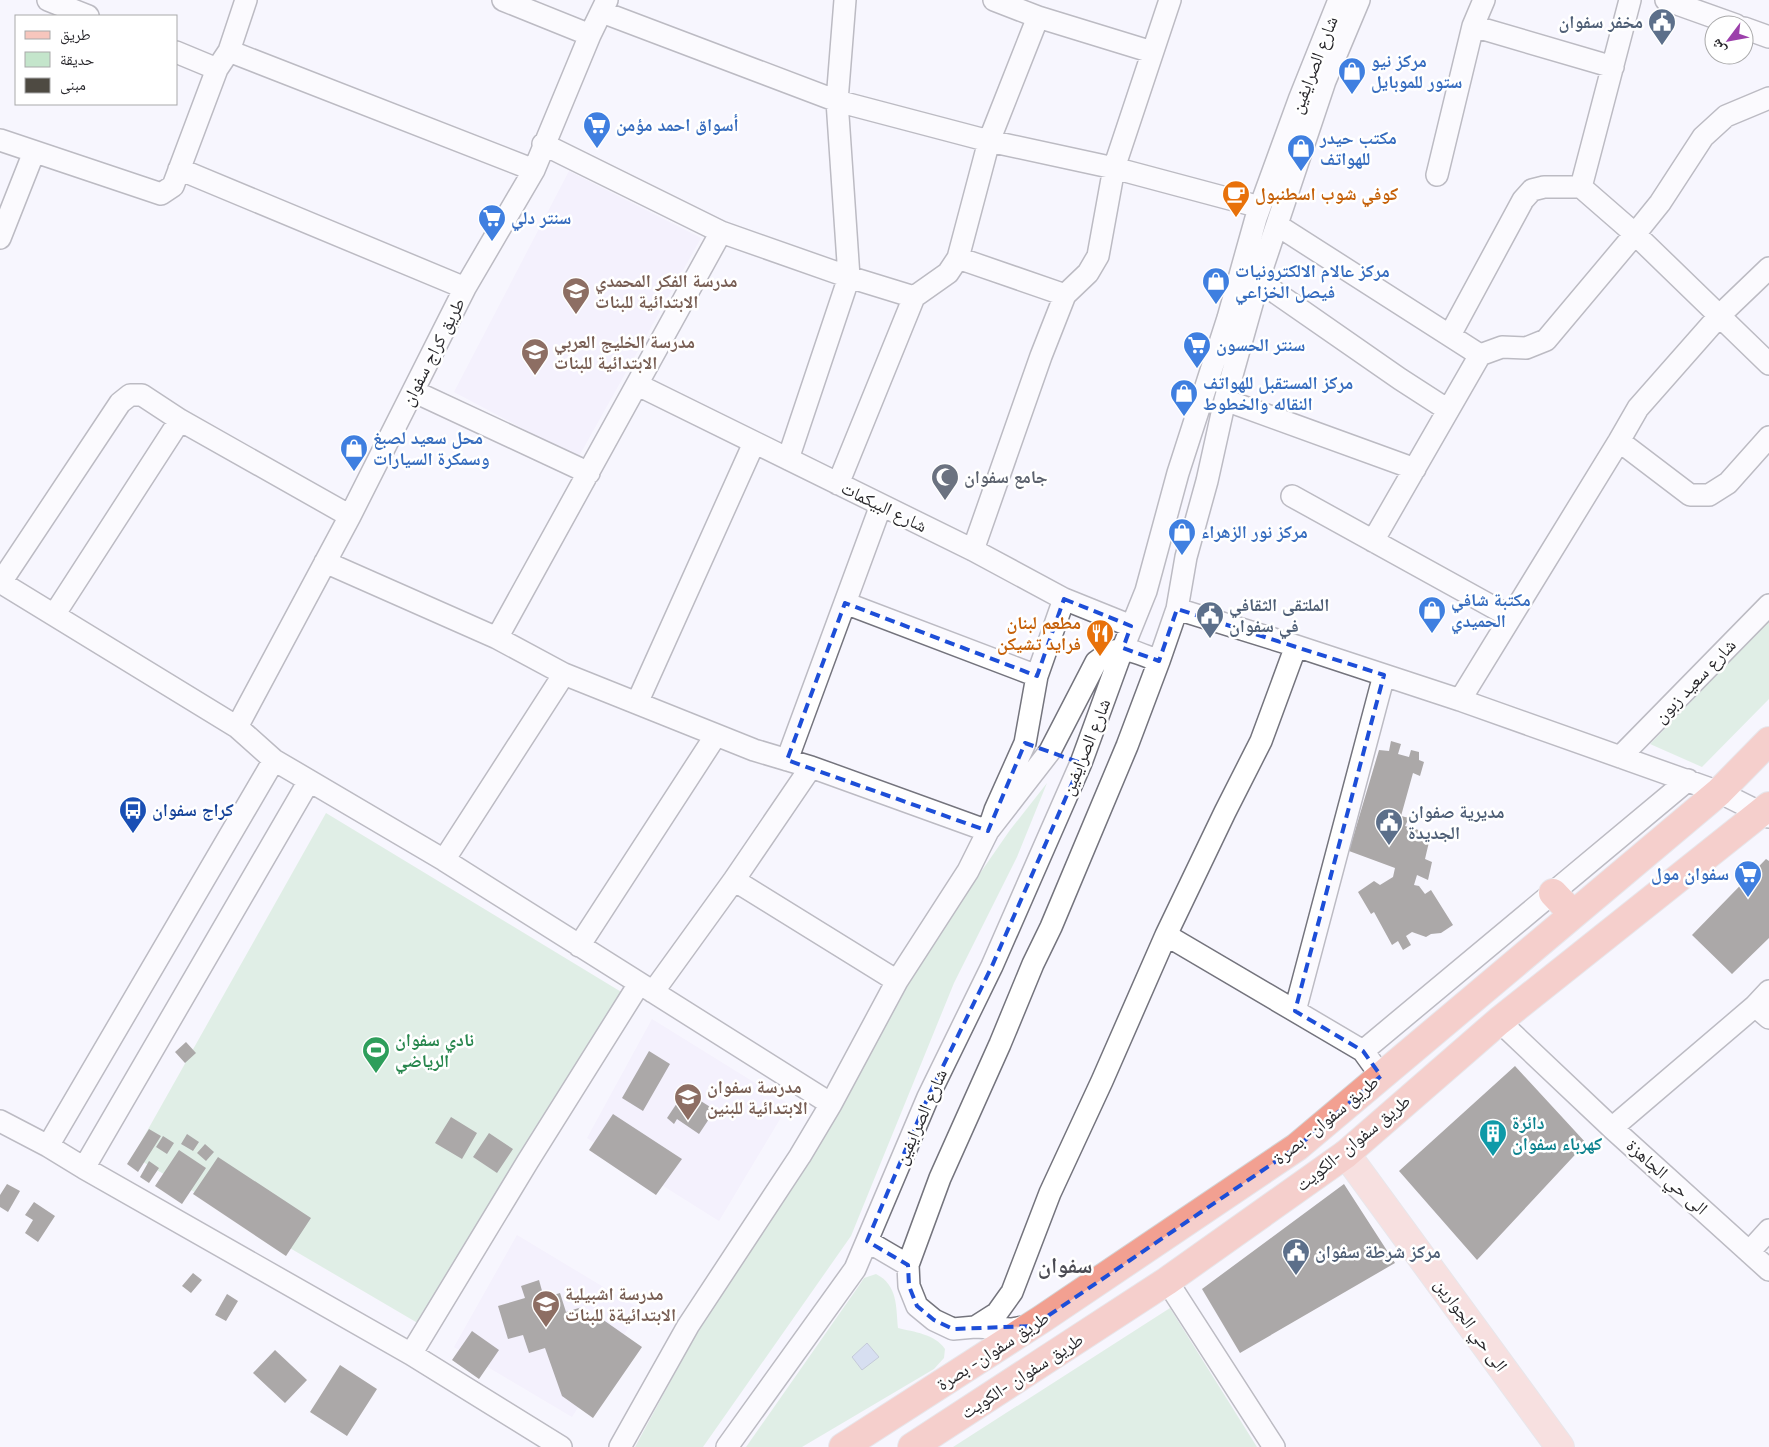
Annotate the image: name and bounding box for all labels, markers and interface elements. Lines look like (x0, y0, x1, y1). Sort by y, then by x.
public building icon: مخفر سفوان (1647, 7, 1677, 46)
place label: مخفر سفوان (1558, 10, 1643, 34)
street label: شارع الصرايفين (1284, 13, 1344, 117)
legend (15, 15, 178, 105)
north arrow (1704, 15, 1754, 65)
text: طريق (60, 25, 91, 45)
text: ش (1706, 35, 1730, 58)
place label: مركز نيو ستور للموبايل (1371, 49, 1462, 94)
text: حديقة (60, 50, 95, 70)
shop icon: مركز نيو ستور للموبايل (1337, 56, 1367, 95)
text: مبنى (60, 75, 86, 95)
supermarket icon: أسواق احمد مؤمن (582, 110, 612, 149)
place label: أسواق احمد مؤمن (616, 113, 739, 137)
place label: مكتب حيدر للهواتف (1319, 126, 1397, 171)
shop icon: مكتب حيدر للهواتف (1286, 133, 1316, 172)
cafe icon: كوفي شوب اسطنبول (1221, 179, 1251, 218)
place label: كوفي شوب اسطنبول (1255, 182, 1398, 208)
supermarket icon: سنتر دلي (477, 203, 507, 242)
place label: سنتر دلي (511, 206, 571, 232)
place label: مركز عالام الالكترونيات فيصل الخزاعي (1235, 259, 1390, 306)
shop icon: مركز عالام الالكترونيات فيصل الخزاعي (1201, 266, 1231, 305)
place label: مدرسة الفكر المحمدي الابتدائية للبنات (595, 269, 738, 314)
school or university icon: مدرسة الفكر المحمدي الابتدائية للبنات (561, 276, 591, 315)
street label: طريق كراج سفوان (395, 294, 471, 410)
place label: مدرسة الخليج العربي الابتدائية للبنات (554, 330, 695, 375)
supermarket icon: سنتر الحسون (1182, 330, 1212, 369)
place label: سنتر الحسون (1216, 333, 1305, 357)
school or university icon: مدرسة الخليج العربي الابتدائية للبنات (520, 337, 550, 376)
place label: مركز المستقبل للهواتف النقاله والخطوط (1203, 371, 1353, 416)
shop icon: مركز المستقبل للهواتف النقاله والخطوط (1169, 378, 1199, 417)
place label: محل سعيد لصبغ وسمكرة السيارات (373, 426, 490, 471)
shop icon: محل سعيد لصبغ وسمكرة السيارات (339, 433, 369, 472)
mosque icon: جامع سفوان (930, 462, 960, 501)
place label: جامع سفوان (964, 465, 1048, 489)
street label: شارع البيكمات (837, 476, 931, 538)
shop icon: مركز نور الزهراء (1167, 517, 1197, 556)
place label: مركز نور الزهراء (1201, 520, 1308, 544)
place label: مكتبة شافي الحميدي (1451, 588, 1531, 635)
place label: الملتقى الثقافي في سفوان (1229, 593, 1329, 640)
shop icon: مكتبة شافي الحميدي (1417, 595, 1447, 634)
public building icon: الملتقى الثقافي في سفوان (1195, 600, 1225, 639)
place label: مطعم لبنان فرايد تشيكن (997, 611, 1081, 656)
restaurant icon: مطعم لبنان فرايد تشيكن (1085, 618, 1115, 657)
street label: شارع سعيد زبون (1649, 634, 1741, 728)
street label: شارع الصرايفين (1056, 695, 1116, 799)
bus stop icon: كراج سفوان (118, 795, 148, 834)
place label: كراج سفوان (152, 798, 234, 822)
place label: مديرية صفوان الجديدة (1408, 800, 1504, 845)
public building icon: مديرية صفوان الجديدة (1374, 807, 1404, 846)
supermarket icon: سفوان مول (1733, 859, 1763, 898)
place label: سفوان مول (1651, 862, 1729, 886)
place label: نادي سفوان الرياضي (395, 1028, 474, 1075)
sports icon: نادي سفوان الرياضي (361, 1035, 391, 1074)
street label: شارع الصرايفين (889, 1065, 953, 1169)
street label: طريق سفوان- بصرة (1268, 1070, 1384, 1170)
place label: مدرسة سفوان الابتدائية للبنين (707, 1075, 808, 1120)
school or university icon: مدرسة سفوان الابتدائية للبنين (673, 1082, 703, 1121)
street label: طريق سفوان -الكويت (1290, 1089, 1416, 1197)
place label: دائرة كهرباء سفوان (1512, 1111, 1602, 1156)
building icon: دائرة كهرباء سفوان (1478, 1118, 1508, 1157)
street label: الى حي الجاهزة (1619, 1134, 1713, 1222)
public building icon: مركز شرطة سفوان (1281, 1237, 1311, 1276)
place label: مركز شرطة سفوان (1315, 1240, 1441, 1264)
district label: سفوان (1038, 1251, 1092, 1281)
street label: الى حي الجوارين (1427, 1273, 1513, 1378)
place label: مدرسة اشبيلية الابتدائيةة للبنات (565, 1282, 676, 1327)
school or university icon: مدرسة اشبيلية الابتدائيةة للبنات (531, 1289, 561, 1328)
street label: طريق سفوان- بصرة (932, 1306, 1054, 1396)
street label: طريق سفوان -الكويت (956, 1327, 1088, 1425)

